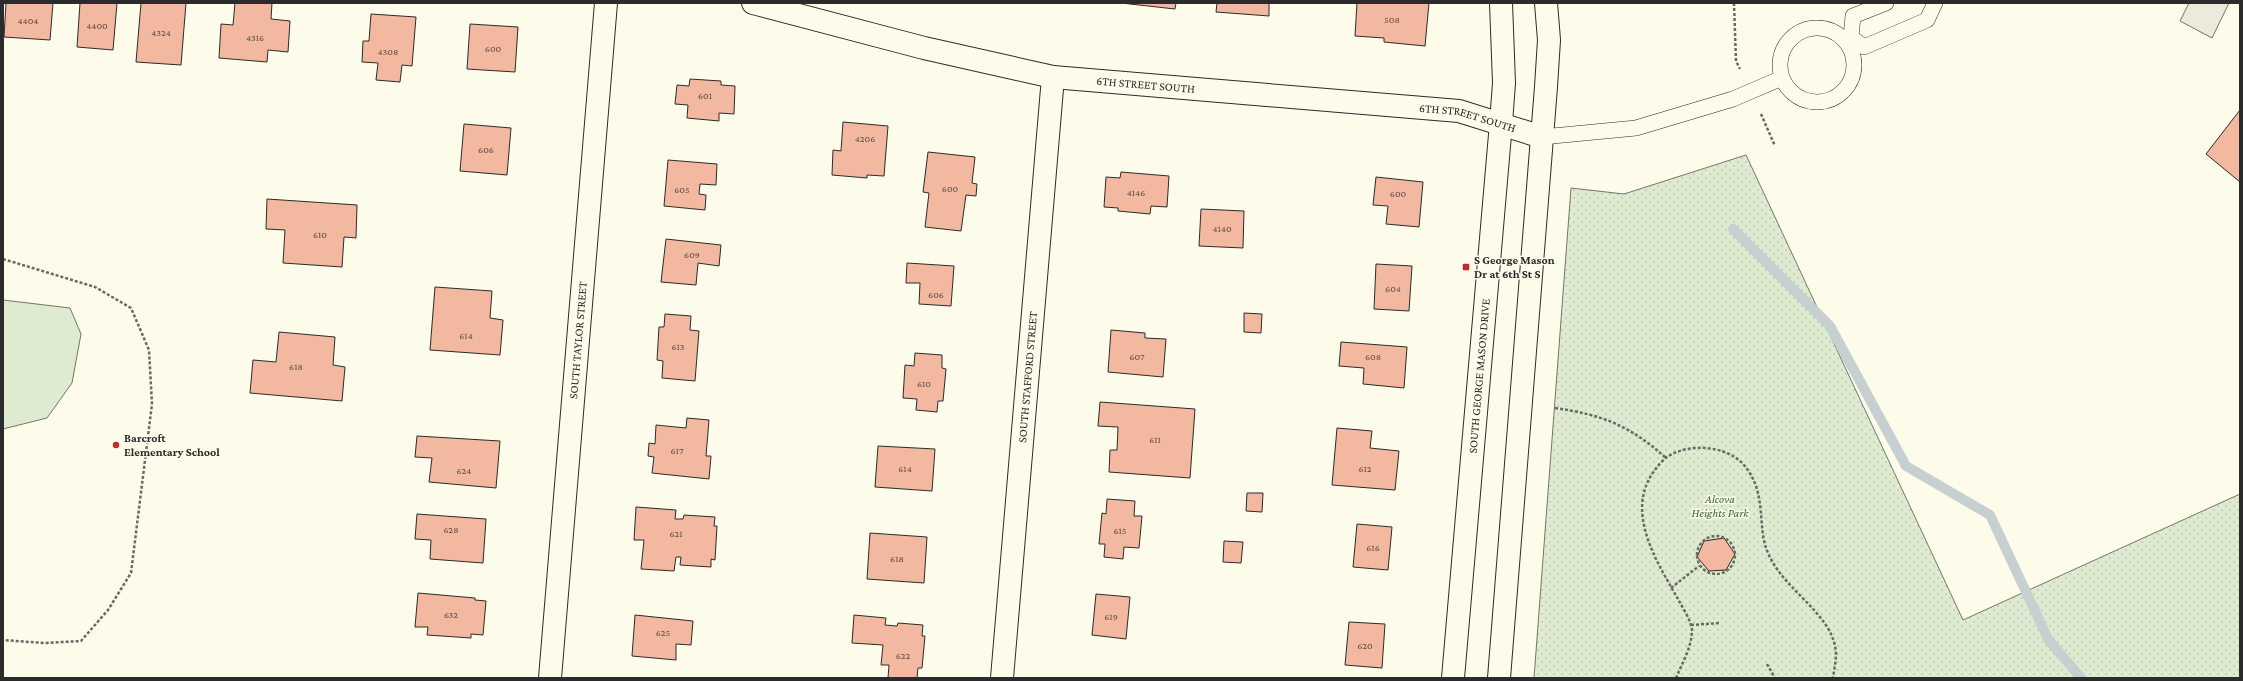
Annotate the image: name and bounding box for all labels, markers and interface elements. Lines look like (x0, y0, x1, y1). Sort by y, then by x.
house number: 508 (1384, 14, 1400, 25)
house number: 4404 (18, 15, 38, 26)
house number: 4400 (86, 20, 108, 31)
house number: 4324 (151, 27, 171, 38)
house number: 4316 (246, 32, 264, 43)
house number: 600 (485, 43, 502, 54)
house number: 4308 (378, 46, 398, 57)
street label: 6TH STREET SOUTH (1096, 74, 1196, 96)
house number: 601 (698, 90, 712, 101)
street label: 6TH STREET SOUTH (1419, 101, 1518, 135)
house number: 4206 (855, 133, 875, 144)
house number: 606 (478, 144, 494, 155)
house number: 600 (942, 183, 959, 194)
house number: 605 (674, 184, 690, 195)
house number: 4146 (1127, 187, 1145, 198)
house number: 600 (1390, 188, 1407, 199)
house number: 4140 (1212, 223, 1232, 234)
house number: 610 (313, 229, 327, 240)
house number: 609 (684, 249, 700, 260)
place label: S George Mason Dr at 6th St S (1474, 253, 1555, 281)
marker: S George Mason Dr at 6th St S (1461, 262, 1471, 272)
street label: SOUTH TAYLOR STREET (566, 280, 590, 400)
house number: 604 (1385, 283, 1401, 294)
house number: 606 (928, 289, 944, 300)
street label: SOUTH GEORGE MASON DRIVE (1465, 298, 1493, 454)
street label: SOUTH STAFFORD STREET (1015, 310, 1040, 443)
house number: 614 (459, 330, 473, 341)
house number: 613 (671, 341, 685, 352)
house number: 607 (1129, 351, 1145, 362)
house number: 608 (1365, 351, 1381, 362)
house number: 618 (289, 361, 303, 372)
house number: 610 (917, 378, 931, 389)
place label: Barcroft Elementary School (124, 431, 220, 459)
house number: 611 (1149, 434, 1161, 445)
marker: Barcroft Elementary School (111, 440, 121, 450)
house number: 617 (670, 445, 684, 456)
house number: 614 (898, 463, 912, 474)
house number: 612 (1358, 463, 1372, 474)
house number: 624 (457, 465, 471, 476)
park label: Alcova Heights Park (1691, 492, 1749, 520)
house number: 628 (443, 524, 459, 535)
house number: 615 (1113, 525, 1127, 536)
house number: 621 (670, 528, 682, 539)
house number: 616 (1366, 542, 1380, 553)
house number: 618 (890, 553, 904, 564)
house number: 632 (444, 609, 458, 620)
house number: 619 (1104, 611, 1118, 622)
house number: 625 (656, 627, 670, 638)
house number: 620 (1357, 640, 1373, 651)
house number: 622 (896, 650, 910, 661)

